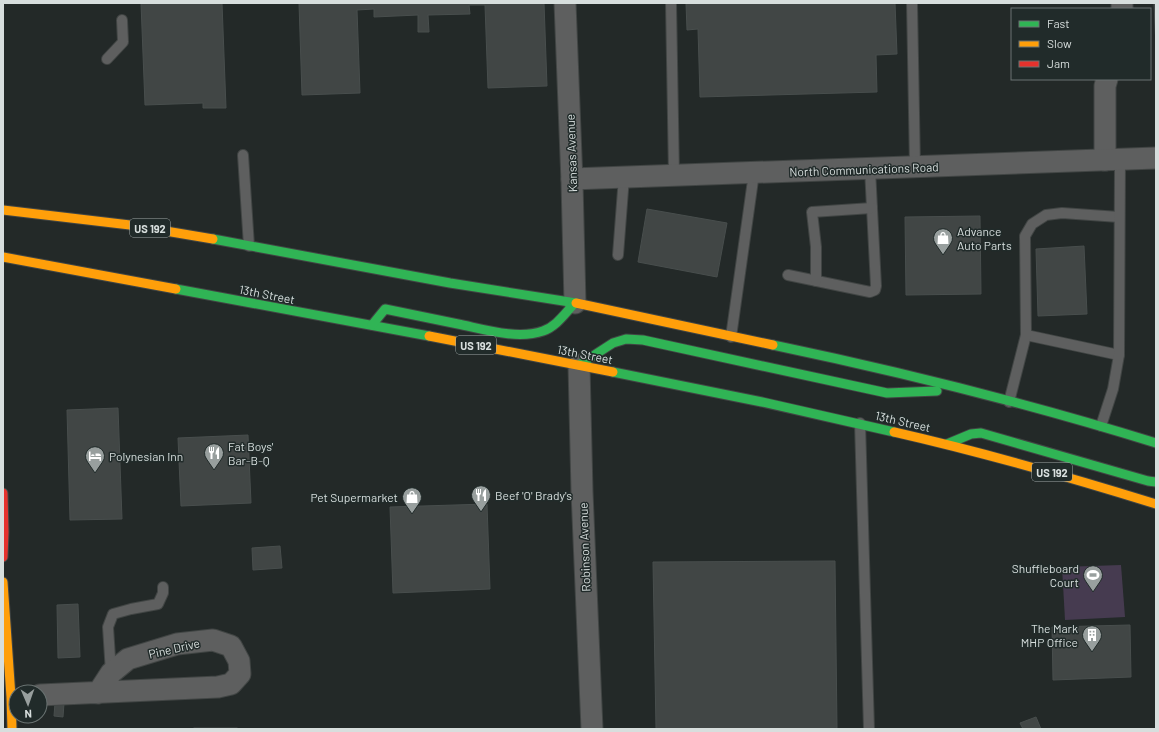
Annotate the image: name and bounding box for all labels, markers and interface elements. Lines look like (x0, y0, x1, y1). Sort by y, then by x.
legend (1011, 8, 1151, 80)
text: Fast (1047, 16, 1070, 30)
text: Slow (1047, 36, 1072, 50)
text: Jam (1047, 56, 1070, 70)
street label: Kansas Avenue (563, 114, 579, 192)
street label: North Communications Road (789, 159, 939, 179)
road number: US 192 (130, 219, 170, 237)
place label: Advance Auto Parts (957, 224, 1012, 252)
shop icon: Advance Auto Parts (932, 227, 954, 255)
street label: 13th Street (238, 282, 296, 306)
road number: US 192 (456, 336, 496, 354)
street label: 13th Street (556, 342, 614, 366)
street label: 13th Street (874, 408, 932, 434)
place label: Fat Boys' Bar-B-Q (228, 439, 274, 467)
restaurant icon: Fat Boys' Bar-B-Q (203, 442, 225, 470)
hotel icon: Polynesian Inn (84, 445, 106, 473)
place label: Polynesian Inn (109, 449, 183, 463)
road number: US 192 (1032, 463, 1072, 481)
restaurant icon: Beef 'O' Brady's (470, 484, 492, 512)
shop icon: Pet Supermarket (401, 486, 423, 514)
place label: Beef 'O' Brady's (495, 488, 572, 502)
place label: Pet Supermarket (310, 490, 398, 504)
street label: Robinson Avenue (575, 502, 593, 592)
place label: Shuffleboard Court (1012, 561, 1079, 589)
sports icon: Shuffleboard Court (1082, 564, 1104, 592)
place label: The Mark MHP Office (1021, 621, 1078, 649)
building icon: The Mark MHP Office (1081, 624, 1103, 652)
street label: Pine Drive (147, 635, 201, 661)
north arrow (8, 684, 48, 724)
text: N (24, 708, 32, 721)

